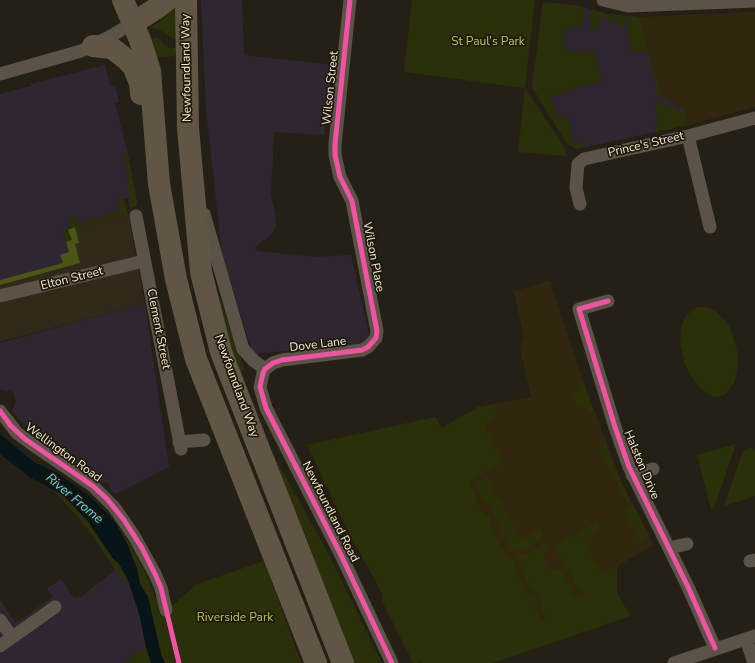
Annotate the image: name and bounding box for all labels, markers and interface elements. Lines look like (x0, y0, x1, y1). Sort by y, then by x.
street label: Newfoundland Way (179, 14, 195, 122)
park label: St Paul's Park (451, 35, 525, 49)
street label: Wilson Street (320, 50, 342, 126)
street label: Prince's Street (607, 129, 685, 161)
street label: Wilson Place (359, 221, 387, 293)
street label: Elton Street (39, 264, 105, 294)
street label: Clement Street (143, 288, 173, 370)
street label: Newfoundland Way (211, 333, 261, 439)
street label: Dove Lane (289, 334, 347, 356)
street label: Wellington Road (22, 420, 104, 486)
street label: Halston Drive (620, 428, 662, 502)
street label: Newfoundland Road (298, 459, 362, 565)
water label: River Frome (42, 471, 106, 527)
park label: Riverside Park (197, 611, 273, 625)

